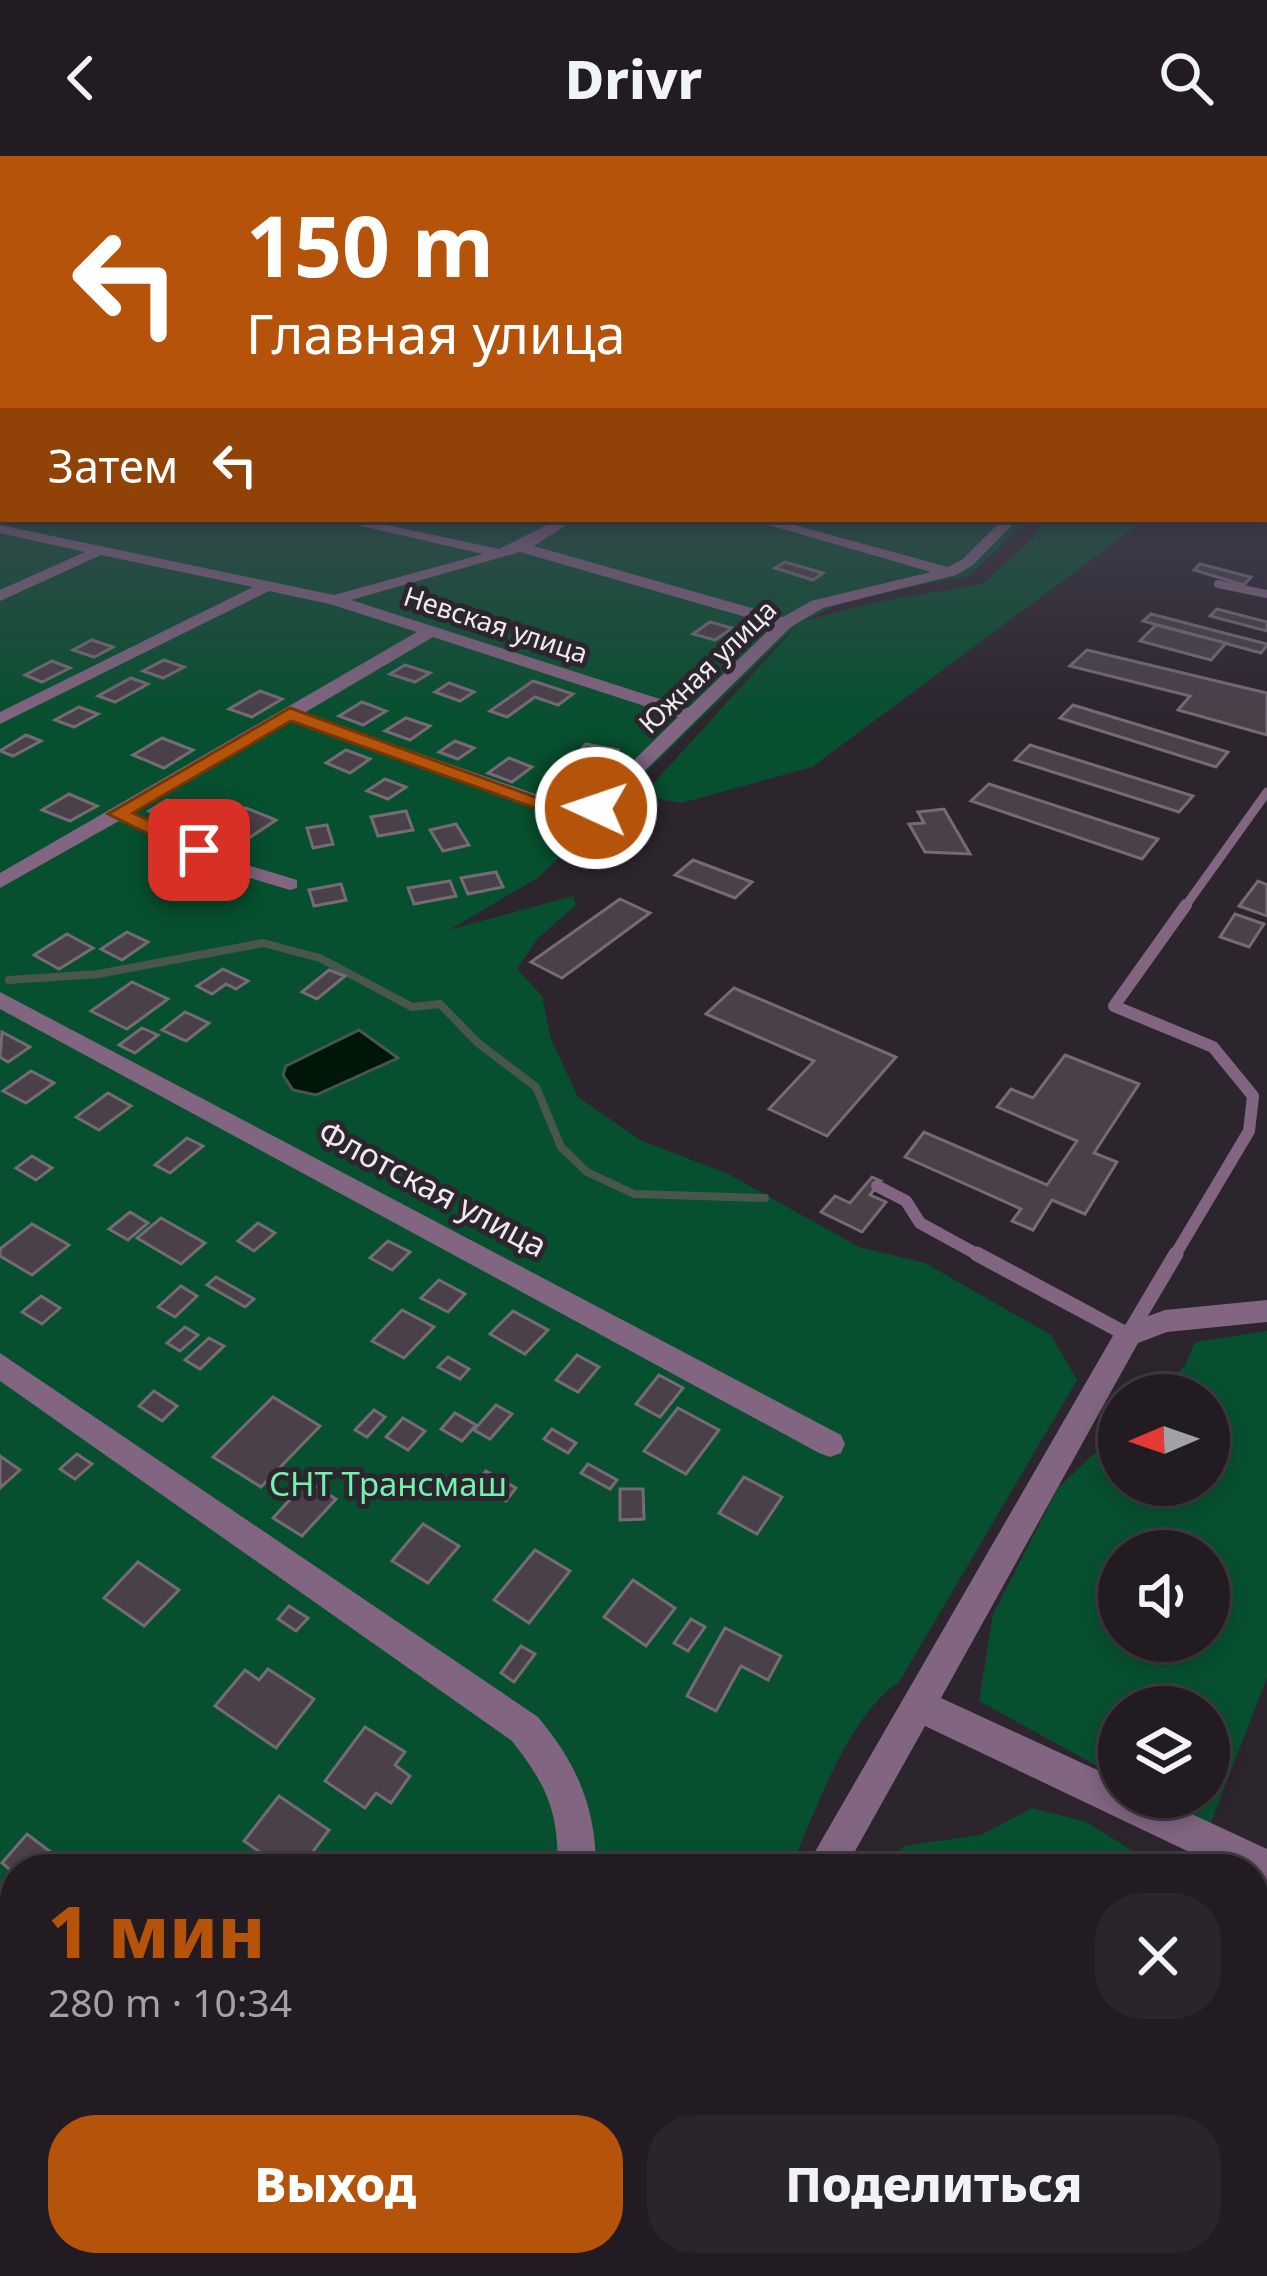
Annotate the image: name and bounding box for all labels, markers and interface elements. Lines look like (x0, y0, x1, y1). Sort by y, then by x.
text: Drivr (565, 41, 702, 115)
icon: back (48, 45, 114, 111)
icon: search (1153, 45, 1219, 111)
text: 150 m (246, 187, 494, 302)
icon: left (48, 204, 204, 360)
text: Главная улица (246, 296, 626, 370)
icon: left (202, 432, 268, 498)
text: Затем (48, 435, 178, 496)
street label: Невская улица (399, 577, 593, 671)
street label: Южная улица (630, 591, 784, 741)
position arrow (533, 745, 659, 871)
pin (148, 799, 250, 901)
icon: arrive (166, 817, 232, 883)
street label: Флотская улица (311, 1109, 555, 1267)
north arrow (1098, 1374, 1230, 1506)
map controls (1098, 1374, 1230, 1818)
park label: СНТ Трансмаш (269, 1461, 507, 1506)
button: sound (1098, 1530, 1230, 1662)
button: layers (1098, 1686, 1230, 1818)
text: 1 мин (48, 1881, 265, 1979)
button: close (1095, 1893, 1221, 2019)
text: 280 m · 10:34 (48, 1975, 292, 2028)
button: Выход (48, 2115, 623, 2253)
button: Поделиться (647, 2115, 1221, 2253)

